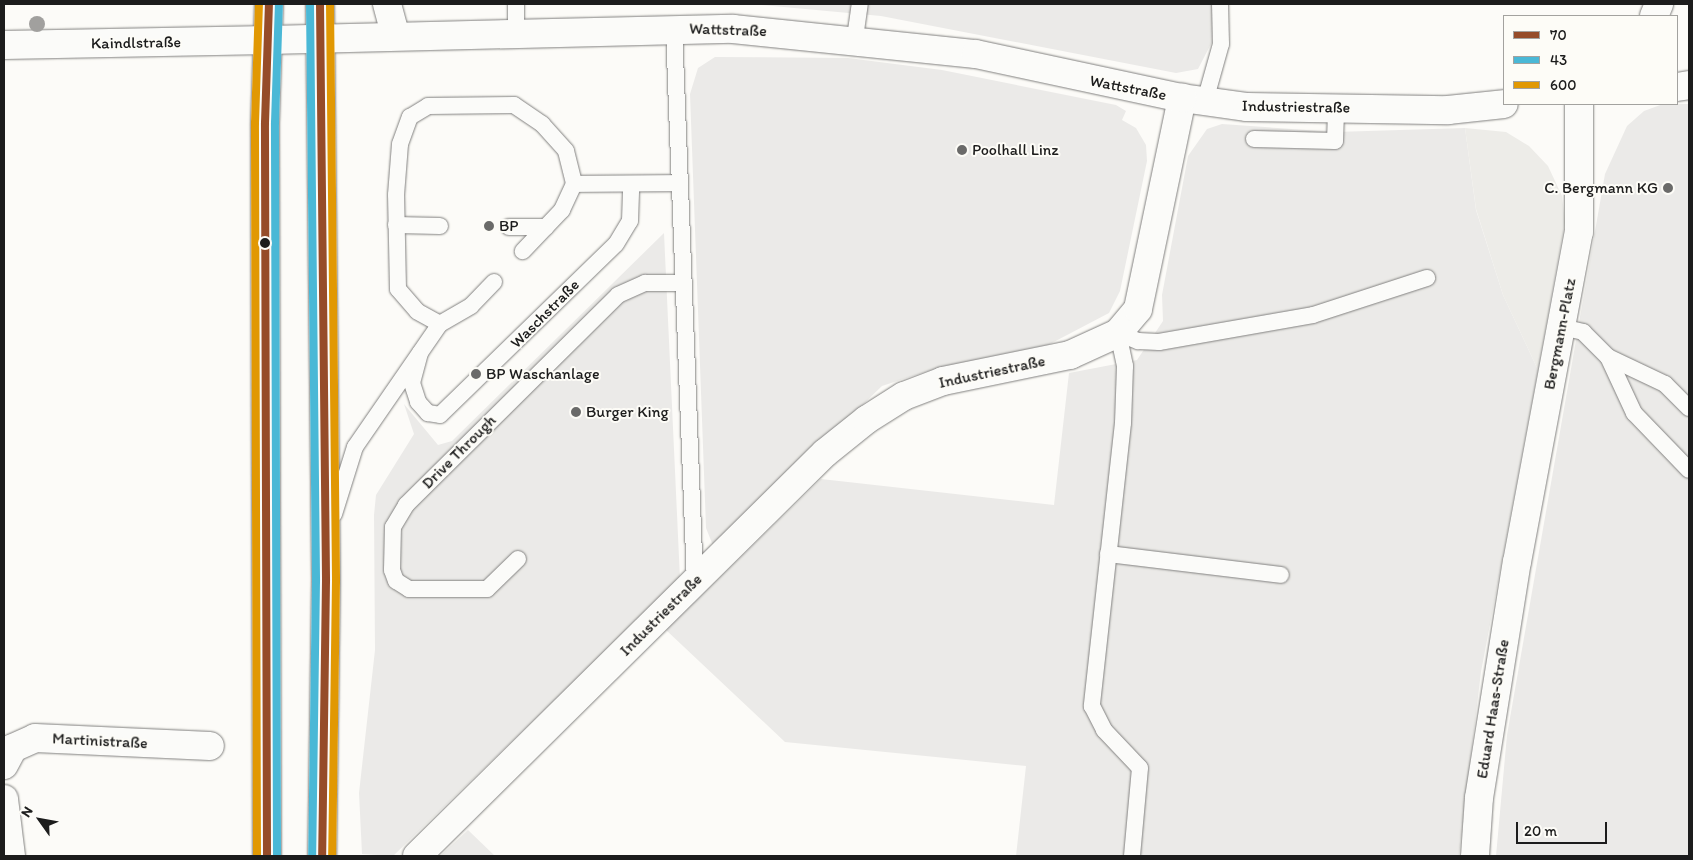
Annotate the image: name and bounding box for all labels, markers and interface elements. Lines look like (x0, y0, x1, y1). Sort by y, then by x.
legend (1503, 15, 1678, 105)
street label: Wattstraße (689, 19, 767, 41)
text: 70 (1550, 26, 1567, 44)
street label: Kaindlstraße (91, 33, 181, 53)
text: 43 (1550, 51, 1567, 69)
street label: Wattstraße (1088, 71, 1168, 105)
text: 600 (1550, 76, 1576, 94)
street label: Industriestraße (1242, 96, 1350, 118)
place label: Poolhall Linz (972, 140, 1059, 160)
marker: Poolhall Linz (956, 144, 968, 156)
place label: C. Bergmann KG (1544, 178, 1658, 198)
marker: C. Bergmann KG (1662, 182, 1674, 194)
place label: BP (499, 216, 518, 236)
marker: BP (483, 220, 495, 232)
unlabelled marker (260, 238, 270, 248)
street label: Waschstraße (507, 276, 583, 352)
street label: Bergmann-Platz (1540, 277, 1580, 391)
street label: Industriestraße (937, 351, 1047, 393)
place label: BP Waschanlage (486, 364, 599, 384)
marker: BP Waschanlage (470, 368, 482, 380)
place label: Burger King (586, 402, 669, 422)
marker: Burger King (570, 406, 582, 418)
street label: Drive Through (418, 411, 500, 493)
street label: Industriestraße (616, 570, 706, 660)
street label: Eduard Haas-Straße (1473, 638, 1513, 780)
street label: Martinistraße (52, 729, 148, 753)
north arrow (15, 795, 65, 845)
text: N (17, 803, 37, 820)
scale bar (1518, 812, 1609, 844)
text: 20 m (1524, 822, 1557, 840)

